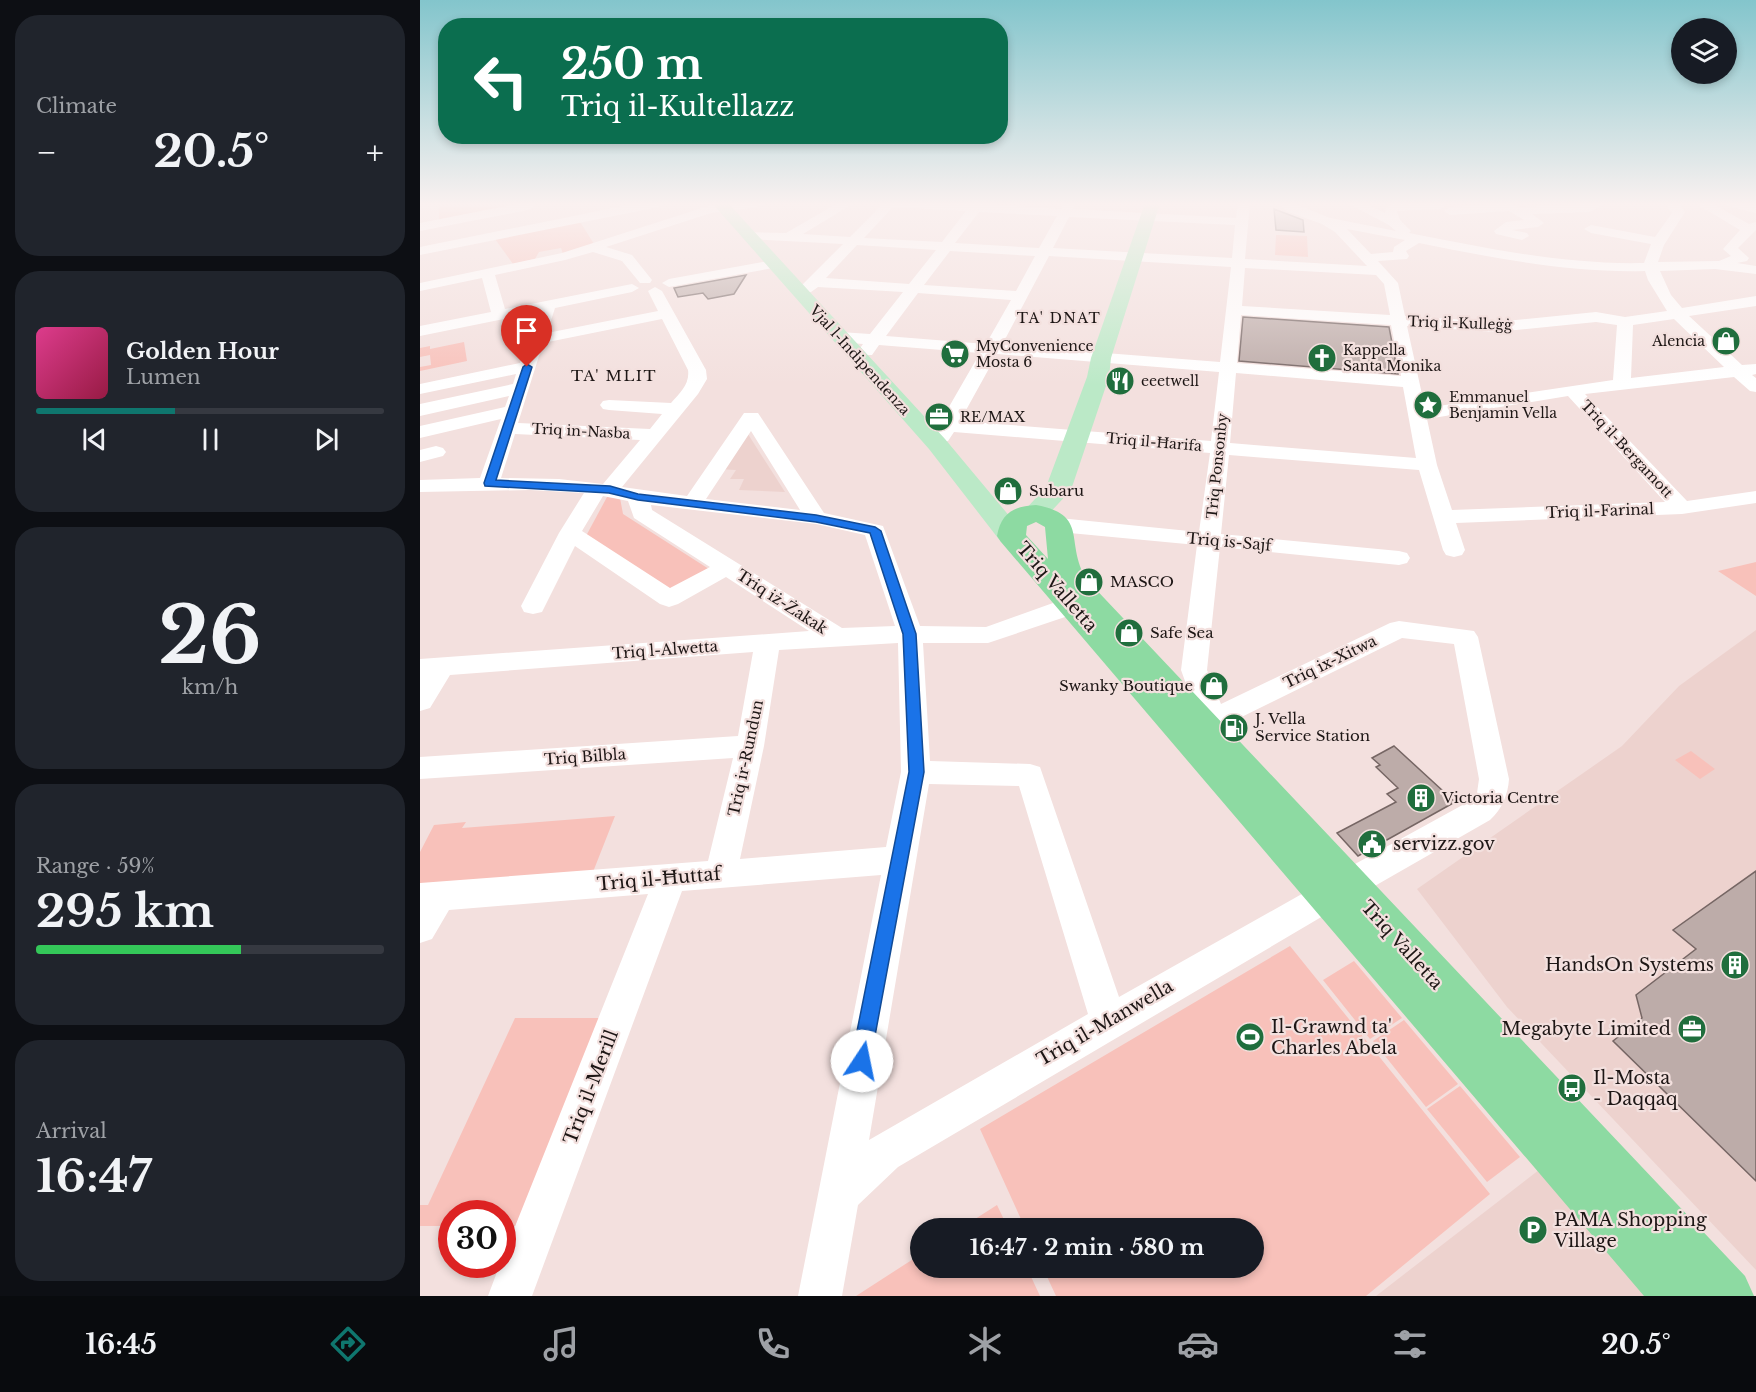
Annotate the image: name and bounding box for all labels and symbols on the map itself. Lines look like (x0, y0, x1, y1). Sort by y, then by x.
street label: Vjal l-Indipendenza (805, 300, 914, 419)
pin (501, 305, 552, 367)
district label: TA' DNAT (1017, 309, 1101, 327)
street label: Triq il-Kulleġġ (1407, 312, 1513, 334)
shop icon: Alencia (1710, 325, 1742, 357)
place label: Alencia (1651, 332, 1705, 350)
place label: MyConvenience Mosta 6 (976, 337, 1093, 371)
supermarket icon: MyConvenience Mosta 6 (939, 338, 971, 370)
place label: Kappella Santa Monika (1343, 341, 1441, 375)
church icon: Kappella Santa Monika (1306, 342, 1338, 374)
restaurant icon: eeetwell (1104, 365, 1136, 397)
district label: TA' MLIT (571, 366, 657, 385)
place label: eeetwell (1141, 372, 1200, 390)
place label: Emmanuel Benjamin Vella (1449, 388, 1557, 422)
place icon: Emmanuel Benjamin Vella (1412, 389, 1444, 421)
street label: Triq il-Bergamott (1577, 396, 1677, 502)
office icon: RE/MAX (923, 401, 955, 433)
place label: RE/MAX (960, 408, 1026, 426)
street label: Triq Ponsonby (1203, 412, 1231, 520)
street label: Triq in-Nasba (531, 419, 631, 443)
street label: Triq il-Ħarifa (1105, 429, 1203, 455)
shop icon: Subaru (992, 475, 1024, 507)
place label: Subaru (1029, 481, 1084, 500)
street label: Triq il-Farinal (1546, 499, 1654, 522)
street label: Triq is-Sajf (1186, 528, 1274, 555)
street label: Triq Valletta (1012, 538, 1102, 637)
street label: Triq iż-Żakak (733, 565, 832, 638)
shop icon: MASCO (1073, 566, 1105, 598)
place label: MASCO (1110, 572, 1174, 591)
shop icon: Safe Sea (1113, 617, 1145, 649)
place label: Safe Sea (1150, 623, 1214, 642)
street label: Triq ix-Xitwa (1280, 631, 1380, 692)
street label: Triq l-Alwetta (611, 636, 719, 663)
shop icon: Swanky Boutique (1198, 670, 1230, 702)
place label: Swanky Boutique (1059, 676, 1193, 695)
street label: Triq ir-Rundun (724, 698, 767, 818)
place label: J. Vella Service Station (1253, 709, 1370, 745)
fuel station icon: J. Vella Service Station (1218, 712, 1250, 744)
street label: Triq Bilbla (543, 744, 627, 769)
building icon: Victoria Centre (1405, 782, 1437, 814)
place label: Victoria Centre (1441, 788, 1559, 807)
public building icon: servizz.gov (1356, 828, 1388, 860)
place label: servizz.gov (1393, 833, 1495, 855)
street label: Triq il-Ħuttaf (596, 862, 724, 895)
street label: Triq Valletta (1356, 896, 1448, 994)
building icon: HandsOn Systems (1719, 949, 1751, 981)
place label: HandsOn Systems (1545, 954, 1714, 976)
street label: Triq il-Manwella (1033, 975, 1177, 1071)
office icon: Megabyte Limited (1676, 1013, 1708, 1045)
place label: Il-Grawnd ta' Charles Abela (1271, 1016, 1397, 1059)
place label: Megabyte Limited (1502, 1018, 1671, 1040)
sports icon: Il-Grawnd ta' Charles Abela (1234, 1021, 1266, 1053)
street label: Triq il-Merill (559, 1027, 623, 1147)
position arrow (830, 1029, 894, 1093)
place label: Il-Mosta - Daqqaq (1593, 1067, 1678, 1110)
bus stop icon: Il-Mosta - Daqqaq (1556, 1072, 1588, 1104)
speed limit sign: 30 (438, 1200, 516, 1278)
place label: PAMA Shopping Village (1553, 1209, 1707, 1252)
parking icon: PAMA Shopping Village (1517, 1214, 1549, 1246)

